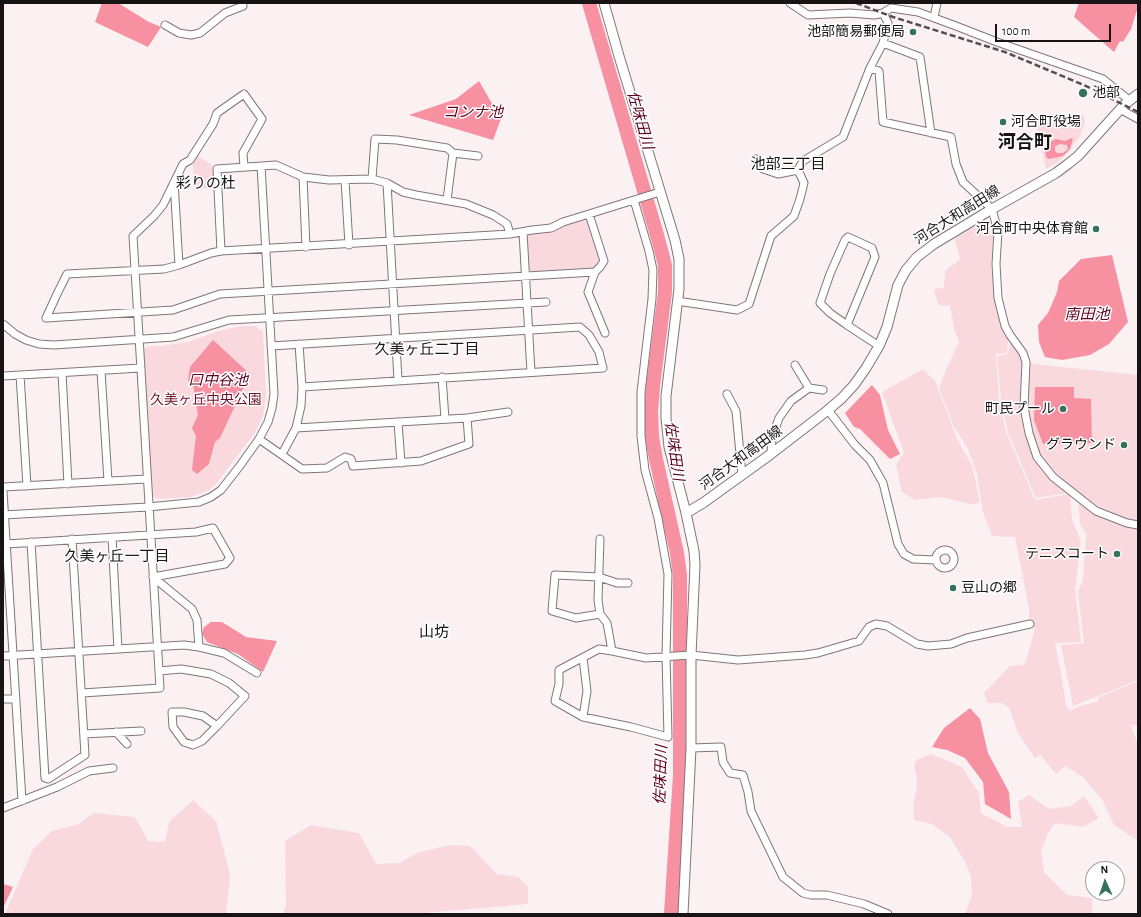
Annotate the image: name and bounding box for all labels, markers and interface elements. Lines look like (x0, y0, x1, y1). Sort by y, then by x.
scale bar (997, 16, 1113, 42)
place label: 池部簡易郵便局 (807, 24, 905, 40)
text: 100 m (1002, 25, 1030, 37)
marker: 池部簡易郵便局 (908, 27, 918, 37)
place label: 池部 (1092, 85, 1120, 101)
marker: 池部 (1077, 87, 1089, 99)
water label: 佐味田川 (623, 89, 657, 151)
water label: コンナ池 (443, 103, 503, 121)
place label: 河合町役場 (1011, 114, 1081, 130)
marker: 河合町役場 (998, 117, 1008, 127)
district label: 河合町 (998, 132, 1052, 154)
district label: 池部三丁目 (751, 155, 825, 173)
district label: 彩りの杜 (176, 174, 236, 192)
street label: 河合大和高田線 (911, 182, 1003, 248)
place label: 河合町中央体育館 (976, 221, 1088, 237)
marker: 河合町中央体育館 (1091, 224, 1101, 234)
water label: 南田池 (1065, 305, 1109, 323)
district label: 久美ヶ丘二丁目 (375, 340, 479, 358)
water label: 口中谷池 (188, 371, 248, 389)
park label: 久美ヶ丘中央公園 (150, 392, 262, 408)
place label: 町民プール (985, 401, 1055, 417)
marker: 町民プール (1058, 404, 1068, 414)
water label: 佐味田川 (661, 420, 687, 482)
street label: 河合大和高田線 (696, 422, 786, 494)
place label: グラウンド (1046, 437, 1116, 453)
marker: グラウンド (1119, 440, 1129, 450)
place label: テニスコート (1025, 546, 1109, 562)
district label: 久美ヶ丘一丁目 (65, 547, 169, 565)
marker: テニスコート (1112, 549, 1122, 559)
place label: 豆山の郷 (961, 580, 1017, 596)
marker: 豆山の郷 (948, 583, 958, 593)
district label: 山坊 (419, 623, 449, 641)
water label: 佐味田川 (651, 745, 671, 805)
north arrow (1085, 861, 1125, 901)
text: N (1100, 864, 1109, 875)

